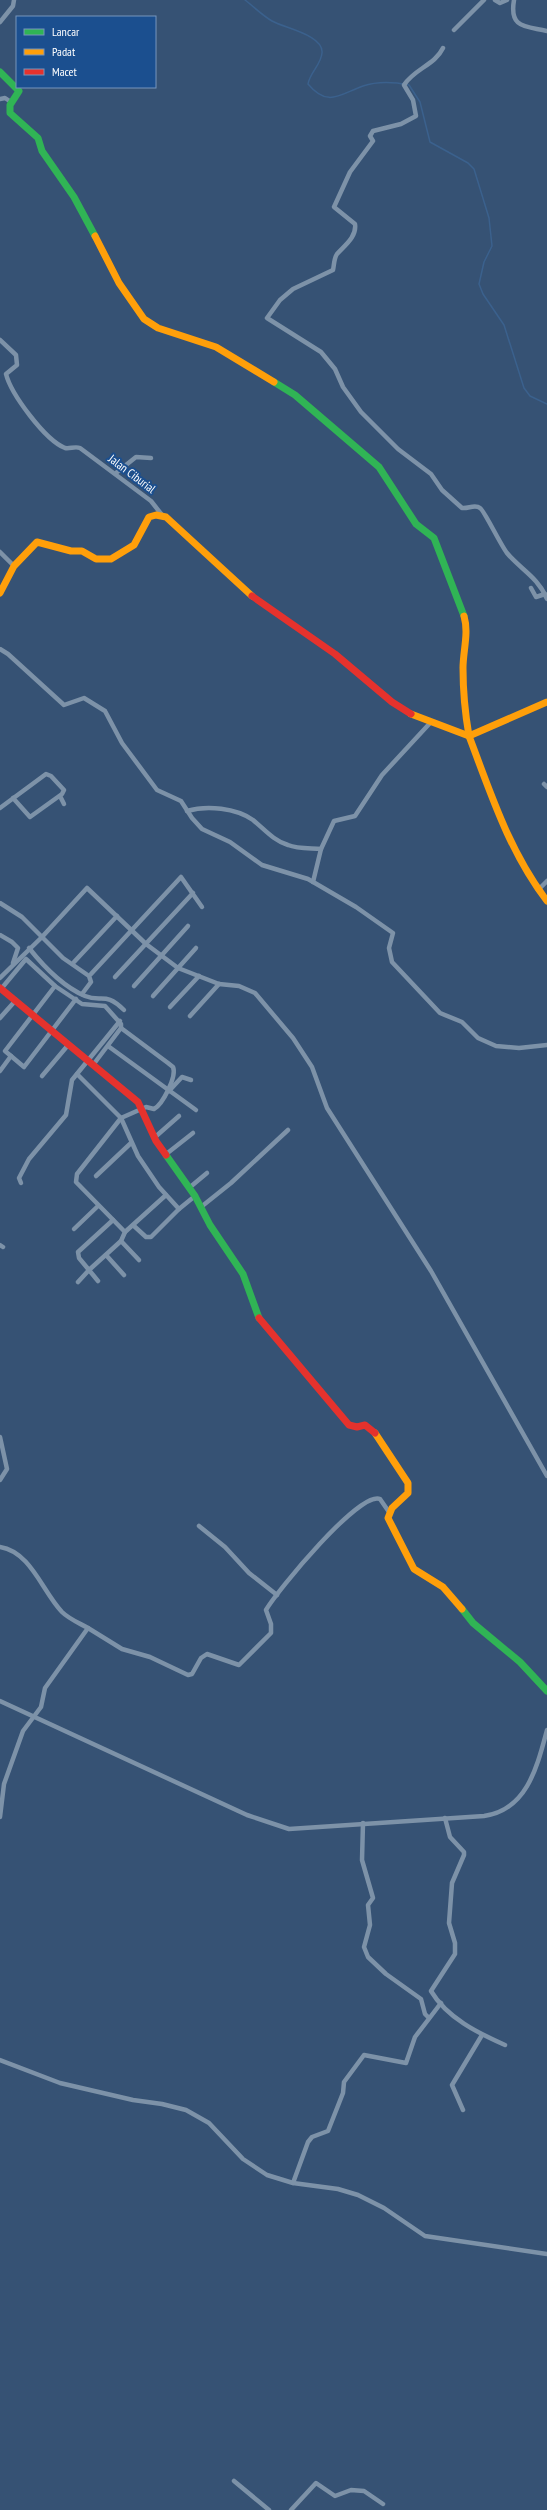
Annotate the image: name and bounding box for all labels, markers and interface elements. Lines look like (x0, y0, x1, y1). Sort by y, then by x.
legend (16, 16, 156, 88)
text: Lancar (52, 24, 80, 39)
text: Padat (52, 44, 76, 59)
text: Macet (52, 64, 77, 79)
street label: Jalan Ciburial (105, 450, 159, 496)

